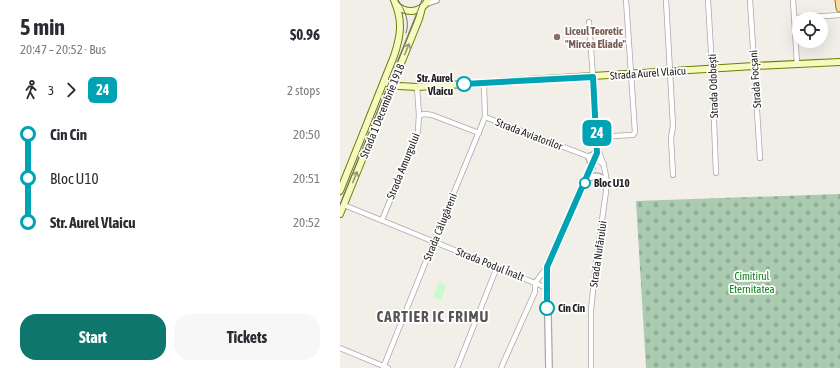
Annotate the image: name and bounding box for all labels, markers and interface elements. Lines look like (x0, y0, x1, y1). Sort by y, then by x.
map controls (792, 12, 828, 48)
button: locate (792, 12, 828, 48)
text: 5 min (20, 14, 65, 40)
place label: Liceul Teoretic "Mircea Eliade" (565, 25, 627, 50)
text: $0.96 (290, 26, 320, 43)
marker: Liceul Teoretic "Mircea Eliade" (552, 32, 562, 42)
text: 20:47 – 20:52 · Bus (20, 42, 106, 57)
one-way arrow (404, 43, 411, 55)
street label: Strada Focșani (747, 50, 763, 108)
street label: Strada Odobești (706, 54, 720, 118)
street label: Strada 1 Decembrie 1918 (358, 62, 406, 160)
street label: Strada Aurel Vlaicu (609, 64, 687, 82)
place label: Str. Aurel Vlaicu (417, 72, 454, 97)
marker: Str. Aurel Vlaicu (456, 76, 472, 92)
icon: walk (20, 79, 42, 101)
icon: forward (60, 79, 82, 101)
text: 24 (96, 82, 109, 98)
text: 3 (48, 83, 54, 98)
text: 2 stops (287, 83, 320, 98)
street label: Strada Aviatorilor (494, 116, 565, 153)
line badge: 24 (579, 120, 615, 146)
text: 24 (590, 125, 604, 141)
text: Cin Cin (50, 126, 87, 143)
text: 20:50 (293, 127, 320, 142)
street label: Strada Amurgului (384, 131, 422, 201)
text: Bloc U10 (50, 170, 99, 187)
text: 20:51 (293, 171, 320, 186)
one-way arrow (351, 172, 359, 184)
marker: Bloc U10 (579, 177, 591, 189)
place label: Bloc U10 (594, 177, 630, 189)
street label: Strada Călugăreni (421, 191, 459, 263)
text: Str. Aurel Vlaicu (50, 214, 136, 231)
text: 20:52 (293, 215, 320, 230)
street label: Strada Nufărului (587, 220, 609, 288)
street label: Strada Podul Înalt (454, 245, 526, 283)
park label: Cimitirul Eternitatea (729, 270, 775, 295)
marker: Cin Cin (539, 300, 555, 316)
place label: Cin Cin (558, 302, 585, 314)
district label: CARTIER IC FRIMU (377, 308, 489, 325)
button: Start (20, 314, 166, 360)
button: Tickets (174, 314, 320, 360)

